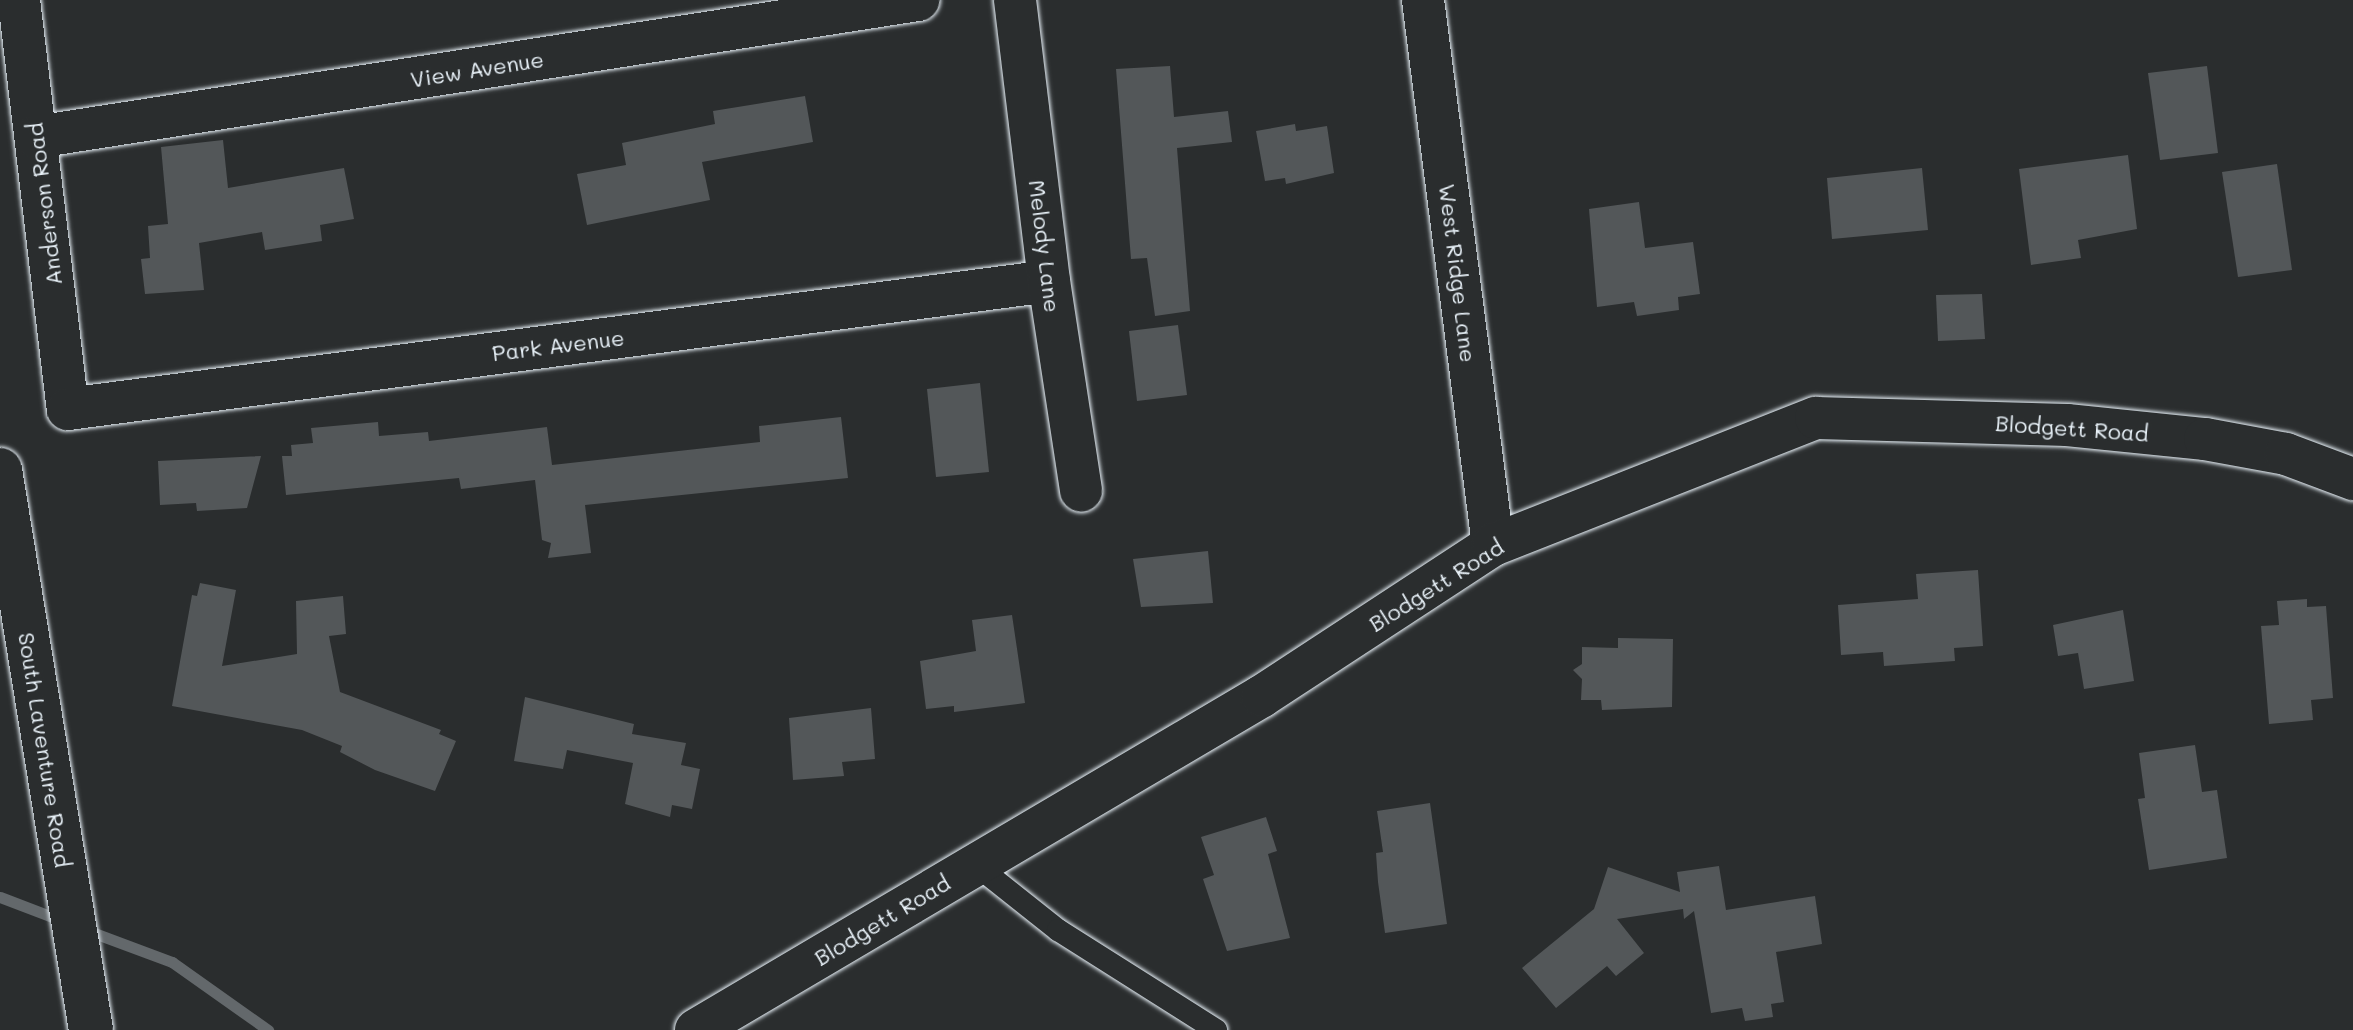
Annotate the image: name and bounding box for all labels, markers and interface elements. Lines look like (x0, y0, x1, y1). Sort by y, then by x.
street label: View Avenue (408, 45, 546, 93)
street label: Anderson Road (21, 121, 67, 287)
street label: Melody Lane (1024, 178, 1066, 314)
street label: West Ridge Lane (1434, 182, 1482, 364)
street label: Park Avenue (490, 324, 626, 366)
street label: Blodgett Road (1994, 409, 2150, 447)
street label: Blodgett Road (1364, 533, 1508, 637)
street label: South Laventure Road (13, 631, 77, 869)
street label: Blodgett Road (809, 869, 955, 971)

